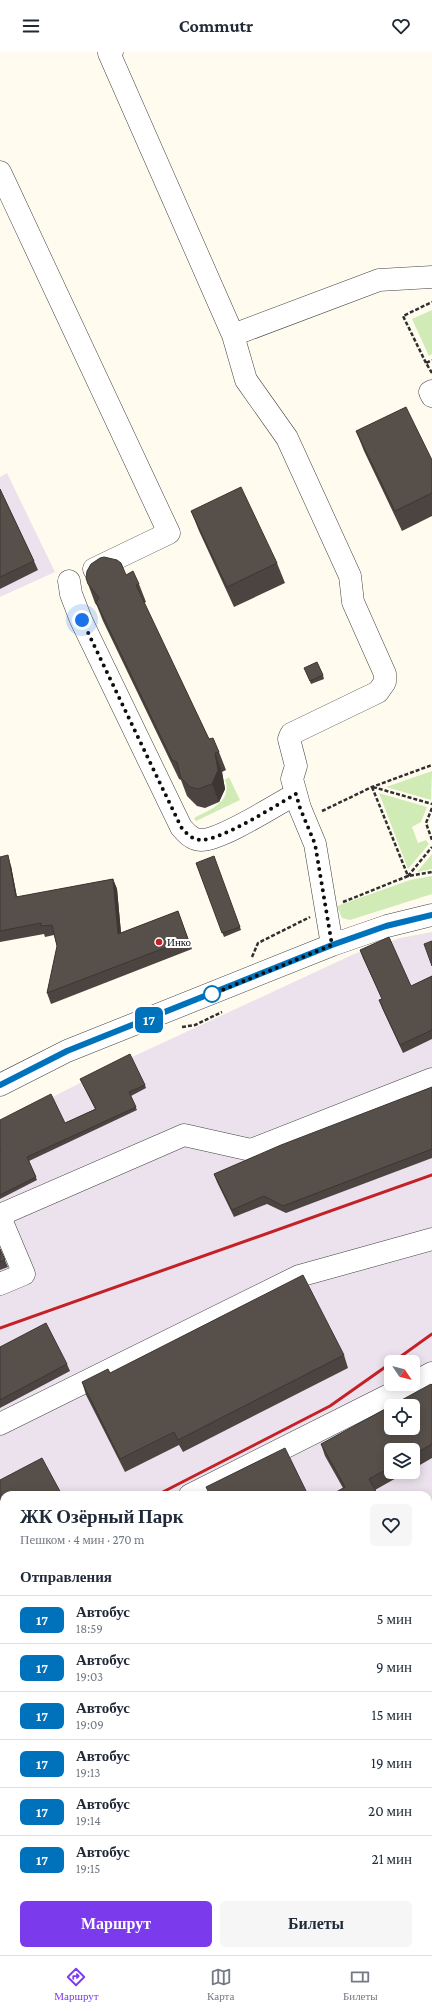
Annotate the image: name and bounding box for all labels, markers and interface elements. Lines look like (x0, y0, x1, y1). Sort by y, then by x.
icon: menu (20, 15, 42, 37)
icon: heart (390, 15, 412, 37)
text: Commutr (179, 16, 253, 36)
your location (72, 610, 92, 630)
place label: Инко (167, 936, 192, 948)
marker: Инко (154, 937, 164, 947)
unlabelled marker (203, 985, 221, 1003)
line badge: 17 (131, 1007, 167, 1033)
text: 17 (143, 1012, 155, 1028)
north arrow (384, 1355, 420, 1391)
map controls (384, 1355, 420, 1479)
button: locate (384, 1399, 420, 1435)
button: layers (384, 1443, 420, 1479)
button: heart (370, 1504, 412, 1546)
text: ЖК Озёрный Парк (20, 1506, 184, 1527)
text: Пешком · 4 мин · 270 m (20, 1532, 145, 1547)
text: Отправления (20, 1569, 112, 1585)
text: Автобус (76, 1604, 130, 1620)
text: 5 мин (377, 1611, 412, 1627)
text: 17 (36, 1612, 48, 1628)
text: 18:59 (76, 1621, 103, 1636)
text: Автобус (76, 1652, 130, 1668)
text: 9 мин (376, 1659, 412, 1675)
text: 17 (36, 1660, 48, 1676)
text: 19:03 (76, 1669, 103, 1684)
text: Автобус (76, 1700, 130, 1716)
text: 15 мин (372, 1707, 412, 1723)
text: 17 (36, 1708, 48, 1724)
text: 19:09 (76, 1717, 104, 1732)
text: Автобус (76, 1748, 130, 1764)
text: 19 мин (371, 1755, 412, 1771)
text: 17 (36, 1756, 48, 1772)
text: 19:13 (76, 1765, 100, 1780)
text: Автобус (76, 1796, 130, 1812)
text: 20 мин (368, 1803, 412, 1819)
text: 17 (36, 1804, 48, 1820)
text: 19:14 (76, 1813, 101, 1828)
text: Автобус (76, 1844, 130, 1860)
text: 21 мин (372, 1851, 412, 1867)
text: 17 (36, 1852, 48, 1868)
text: 19:15 (76, 1861, 100, 1876)
button: Маршрут (20, 1901, 212, 1947)
button: Билеты (220, 1901, 412, 1947)
tab: Маршрут (54, 1966, 99, 2002)
tab: Карта (207, 1966, 234, 2002)
tab: Билеты (343, 1966, 378, 2002)

